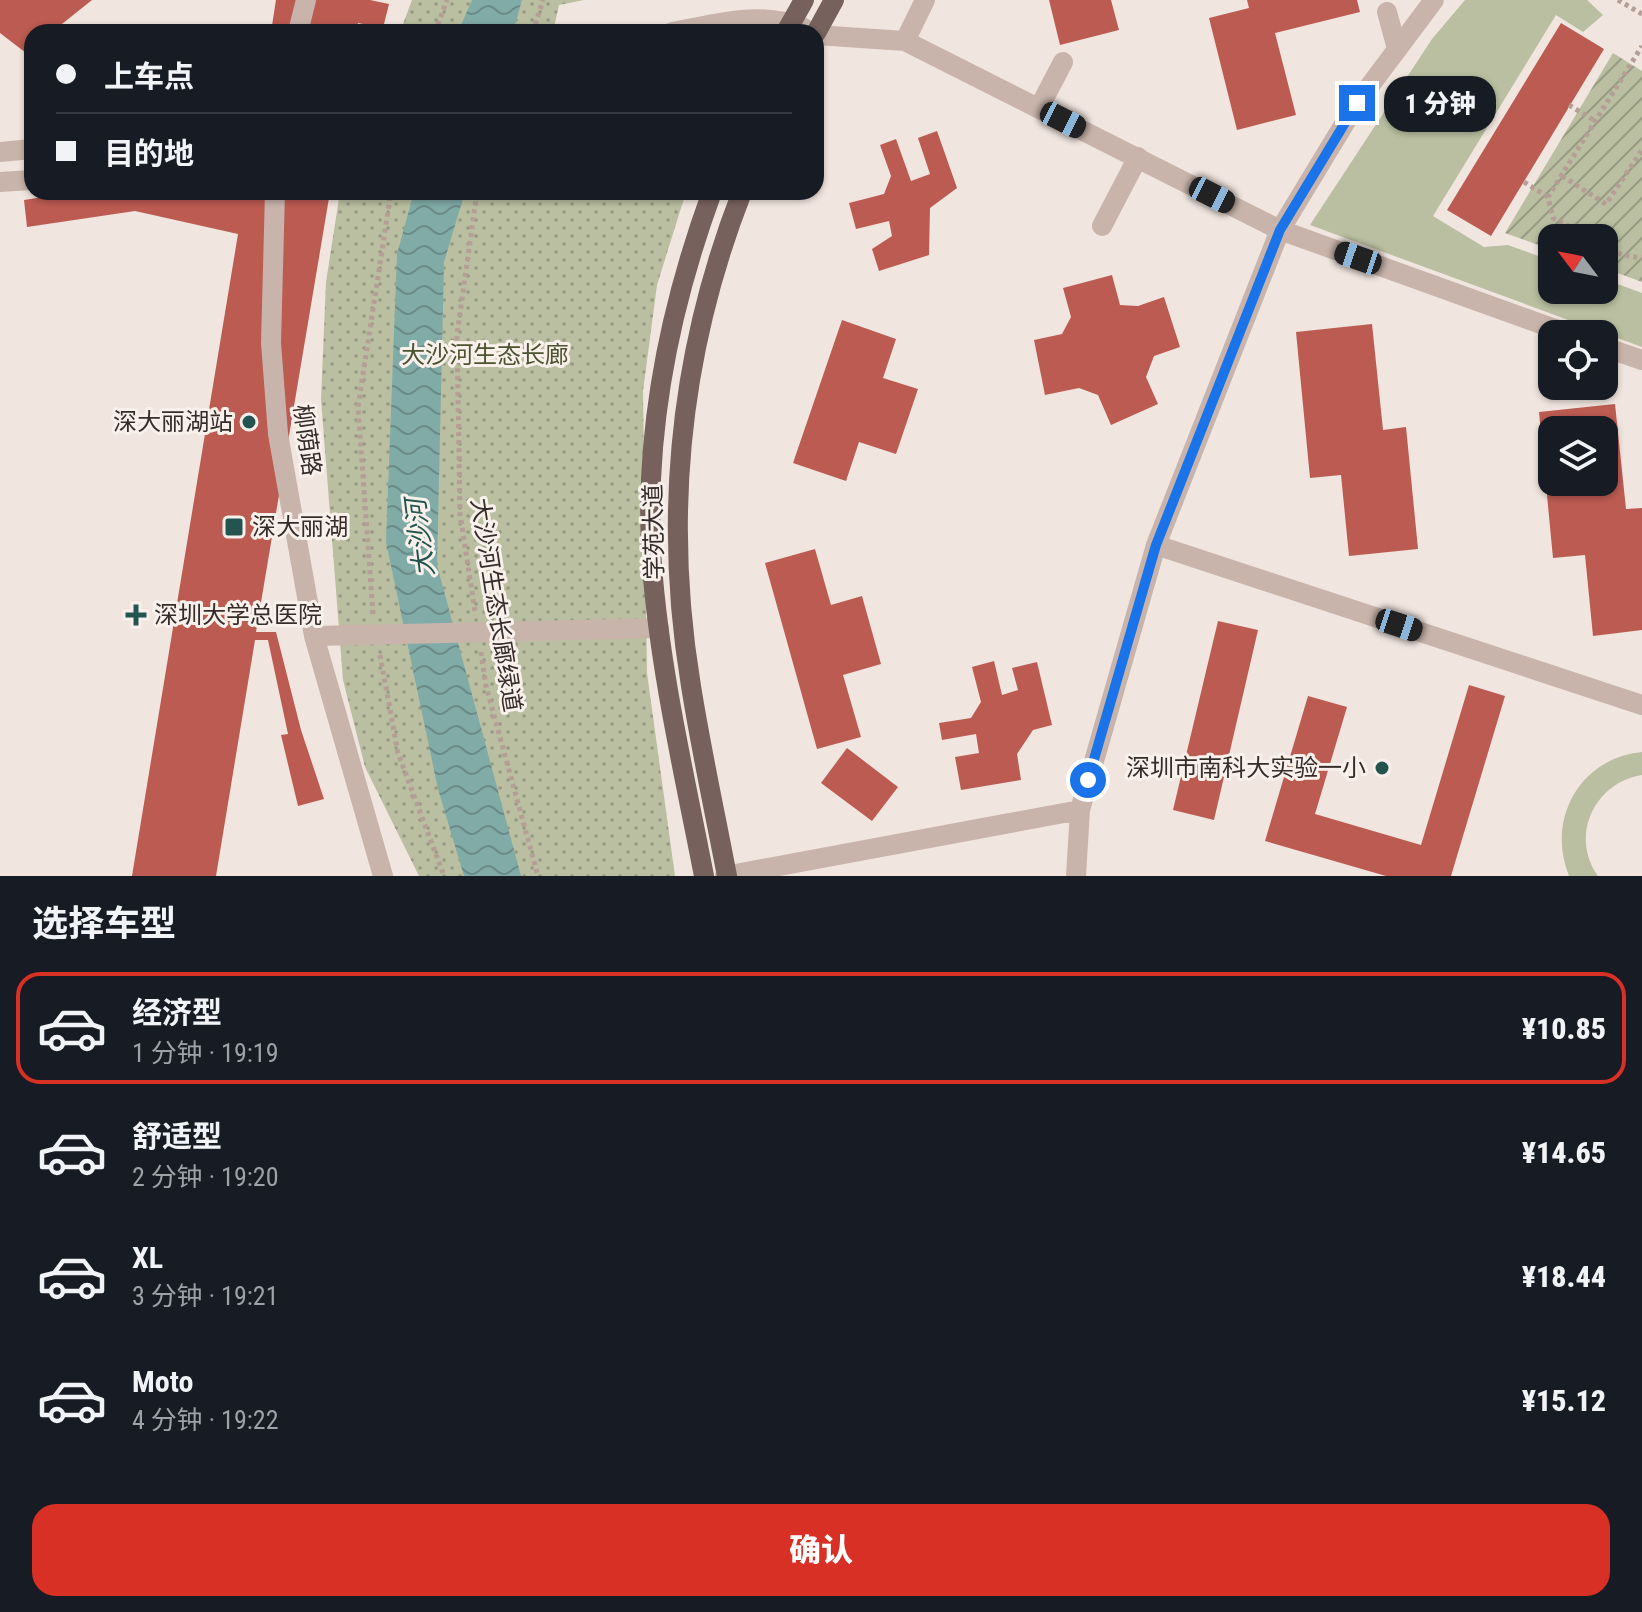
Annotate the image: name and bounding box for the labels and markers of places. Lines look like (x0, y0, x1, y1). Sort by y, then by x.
place label: 深大丽湖站 (113, 408, 233, 436)
marker: 深大丽湖站 (240, 413, 258, 431)
place label: 深大丽湖 (252, 513, 348, 541)
marker: 深大丽湖 (223, 516, 245, 538)
place label: 深圳大学总医院 (154, 601, 322, 629)
marker: 深圳大学总医院 (125, 604, 147, 626)
place label: 深圳市南科大实验一小 (1126, 754, 1366, 782)
marker: 深圳市南科大实验一小 (1373, 759, 1391, 777)

